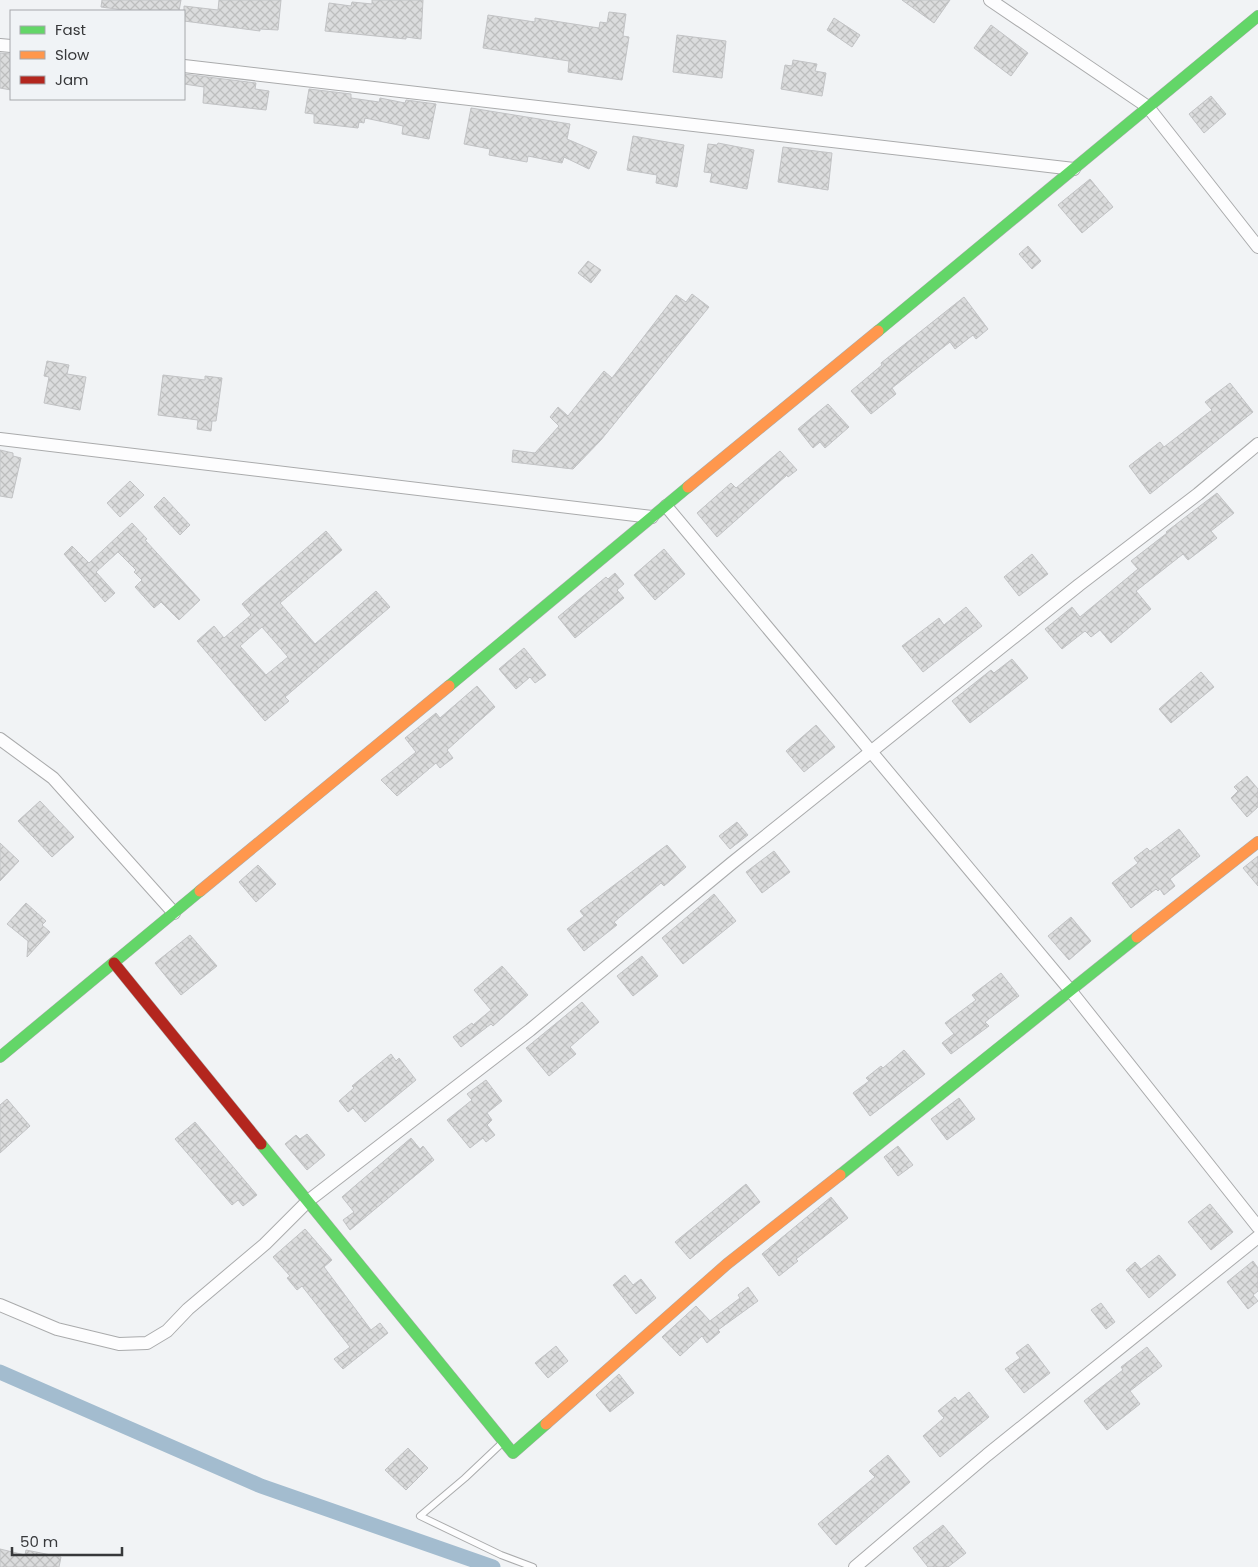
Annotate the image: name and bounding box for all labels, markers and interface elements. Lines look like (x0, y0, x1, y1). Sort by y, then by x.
legend (10, 10, 185, 100)
text: Fast (55, 19, 86, 40)
text: Slow (55, 44, 90, 65)
text: Jam (55, 69, 89, 90)
scale bar (12, 1524, 122, 1556)
text: 50 m (20, 1531, 58, 1552)

